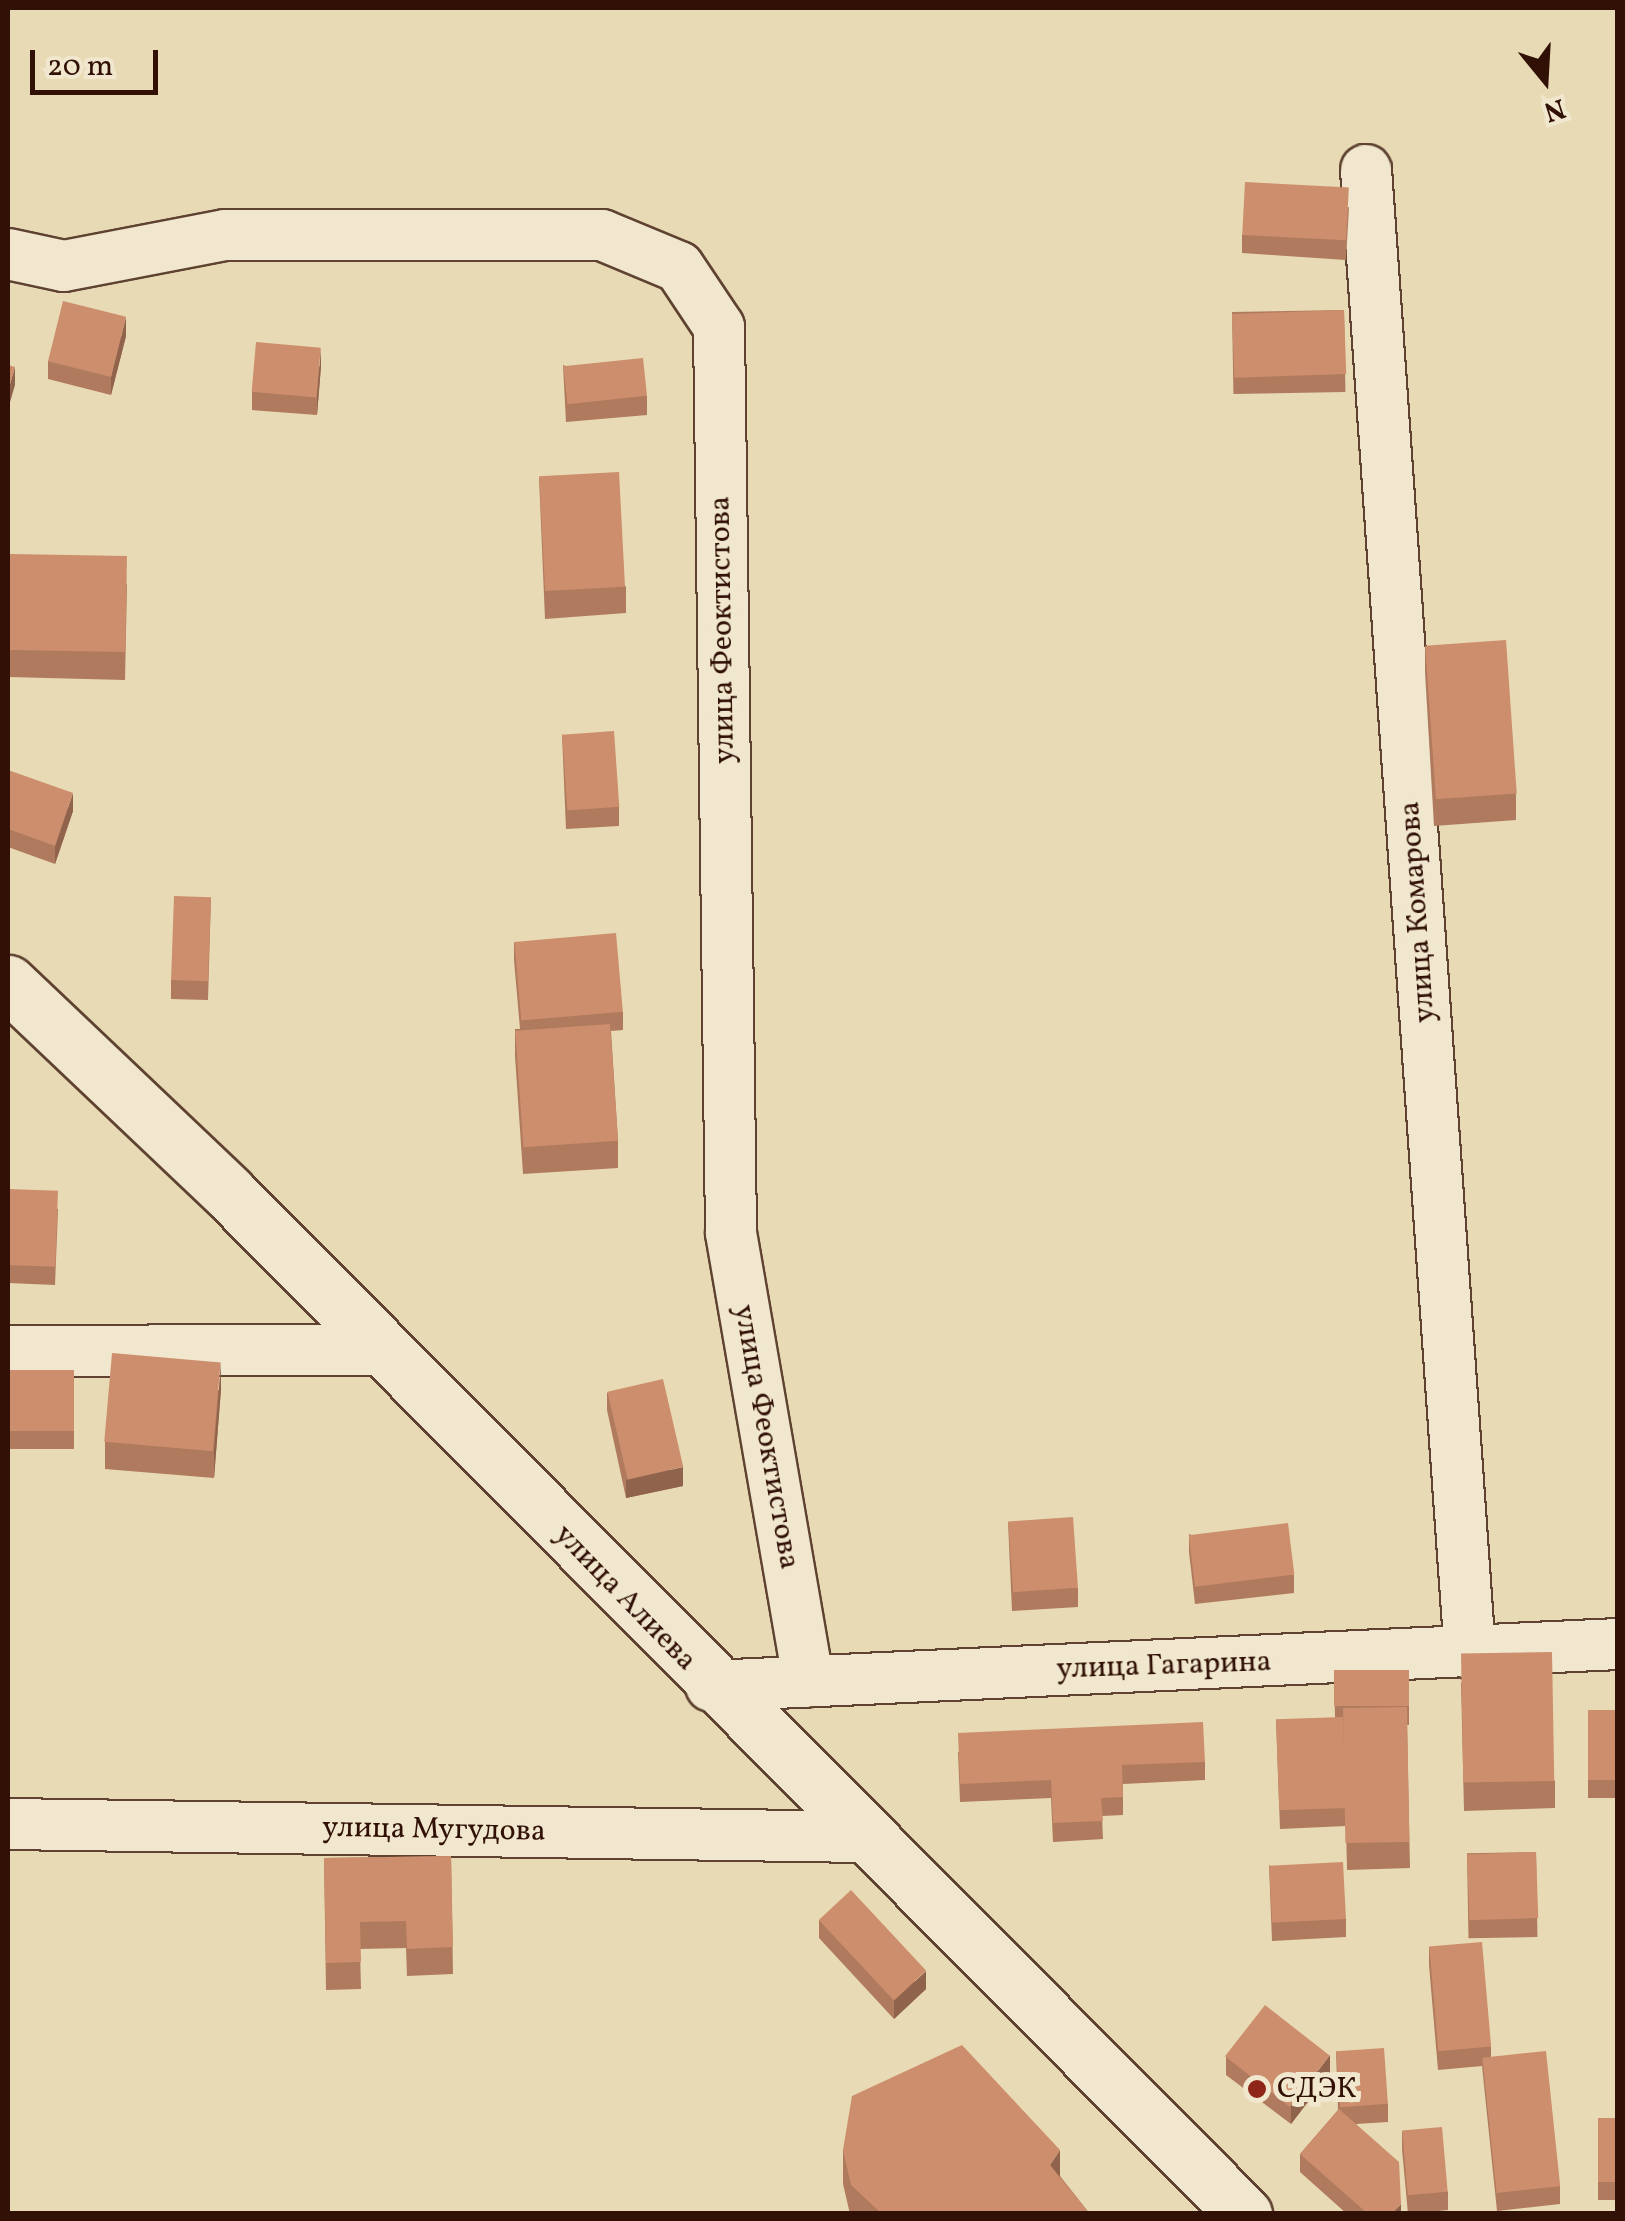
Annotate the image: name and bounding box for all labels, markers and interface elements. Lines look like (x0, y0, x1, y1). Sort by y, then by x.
scale bar (35, 30, 162, 92)
north arrow (1495, 30, 1595, 130)
text: 20 m (47, 46, 113, 88)
text: N (1539, 87, 1570, 131)
street label: улица Феоктистова (703, 496, 743, 764)
street label: улица Комарова (1392, 800, 1444, 1024)
street label: улица Феоктистова (725, 1302, 807, 1572)
street label: улица Алиева (546, 1517, 704, 1679)
street label: улица Гагарина (1056, 1644, 1272, 1688)
street label: улица Мугудова (322, 1810, 546, 1850)
place label: СДЭК (1277, 2071, 1356, 2107)
marker: СДЭК (1246, 2078, 1268, 2100)

